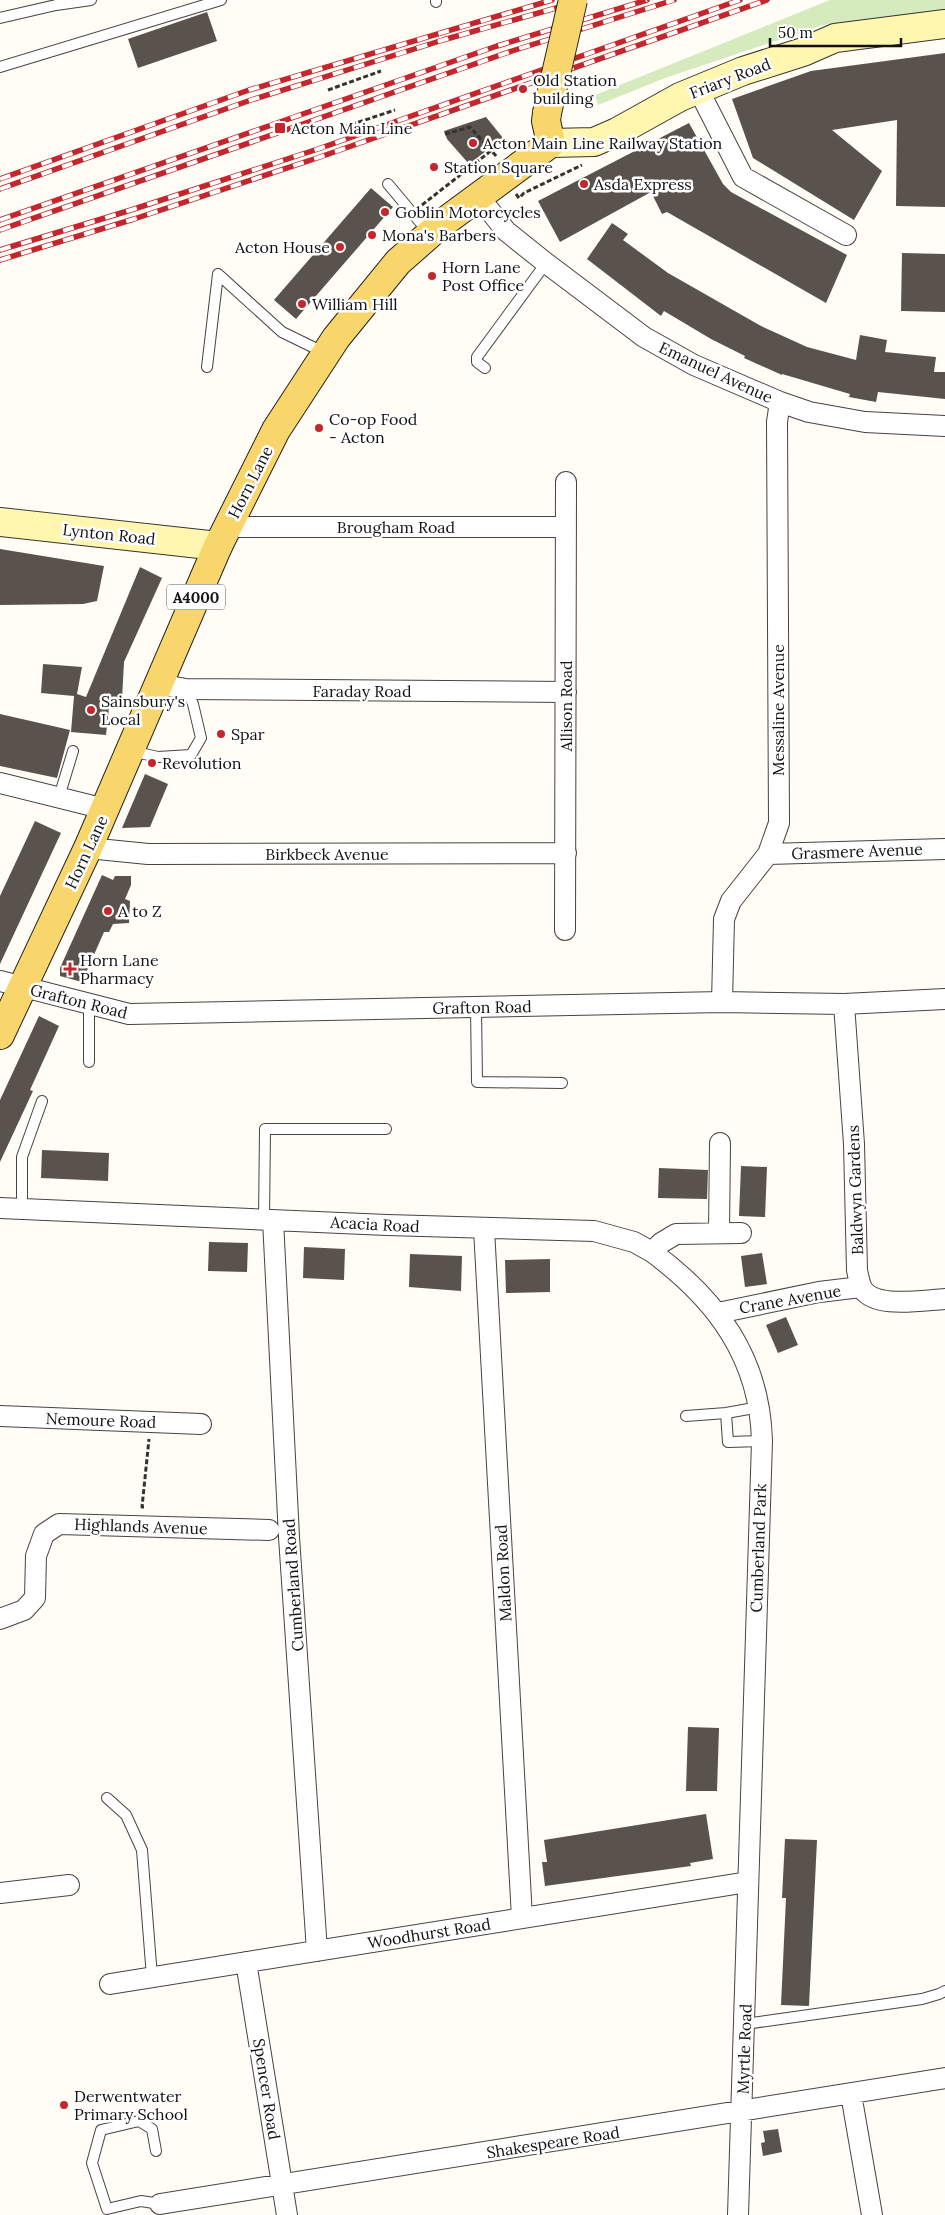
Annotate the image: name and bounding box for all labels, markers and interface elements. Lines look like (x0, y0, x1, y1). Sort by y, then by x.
scale bar (770, 15, 901, 47)
text: 50 m (778, 23, 813, 42)
street label: Friary Road (687, 53, 774, 103)
place label: Old Station building (533, 70, 617, 108)
marker: Old Station building (517, 83, 529, 95)
place label: Acton Main Line (290, 118, 413, 138)
marker: Acton Main Line (273, 121, 287, 135)
place label: Acton Main Line Railway Station (482, 133, 722, 153)
marker: Acton Main Line Railway Station (467, 137, 479, 149)
place label: Station Square (444, 157, 553, 177)
marker: Station Square (428, 161, 440, 173)
place label: Asda Express (593, 174, 692, 194)
marker: Asda Express (578, 178, 590, 190)
place label: Goblin Motorcycles (395, 202, 541, 222)
marker: Goblin Motorcycles (379, 206, 391, 218)
place label: Mona's Barbers (382, 225, 496, 245)
marker: Mona's Barbers (366, 229, 378, 241)
place label: Acton House (234, 237, 330, 257)
marker: Acton House (334, 241, 346, 253)
place label: Horn Lane Post Office (442, 257, 524, 295)
marker: Horn Lane Post Office (426, 270, 438, 282)
place label: William Hill (312, 294, 398, 314)
marker: William Hill (296, 298, 308, 310)
street label: Emanuel Avenue (656, 337, 776, 407)
place label: Co-op Food - Acton (329, 409, 418, 447)
marker: Co-op Food - Acton (313, 422, 325, 434)
street label: Horn Lane (223, 442, 277, 522)
street label: Brougham Road (337, 517, 456, 537)
street label: Lynton Road (61, 519, 157, 549)
road number: A4000 (167, 584, 225, 610)
street label: Messaline Avenue (768, 644, 788, 776)
street label: Allison Road (556, 660, 576, 753)
street label: Faraday Road (313, 681, 412, 701)
place label: Sainsbury's Local (101, 691, 185, 729)
marker: Sainsbury's Local (85, 704, 97, 716)
place label: Spar (231, 724, 265, 744)
marker: Spar (215, 728, 227, 740)
place label: Revolution (162, 753, 242, 773)
marker: Revolution (146, 757, 158, 769)
street label: Horn Lane (60, 812, 112, 892)
street label: Grasmere Avenue (791, 839, 923, 863)
street label: Birkbeck Avenue (265, 844, 389, 864)
place label: A to Z (117, 901, 162, 921)
marker: A to Z (102, 905, 114, 917)
place label: Horn Lane Pharmacy (80, 950, 159, 988)
marker: Horn Lane Pharmacy (64, 963, 76, 975)
street label: Grafton Road (28, 979, 130, 1023)
street label: Grafton Road (432, 996, 532, 1018)
street label: Baldwyn Gardens (843, 1125, 867, 1255)
street label: Acacia Road (329, 1212, 421, 1236)
street label: Crane Avenue (737, 1280, 843, 1318)
street label: Nemoure Road (45, 1408, 157, 1432)
street label: Cumberland Park (746, 1483, 770, 1613)
street label: Highlands Avenue (74, 1514, 208, 1538)
street label: Cumberland Road (278, 1517, 308, 1652)
street label: Maldon Road (490, 1523, 516, 1622)
street label: Woodhurst Road (366, 1913, 493, 1953)
street label: Myrtle Road (732, 2003, 756, 2095)
street label: Spencer Road (249, 2037, 285, 2141)
place label: Derwentwater Primary School (74, 2086, 188, 2124)
marker: Derwentwater Primary School (58, 2099, 70, 2111)
street label: Shakespeare Road (485, 2122, 622, 2162)

